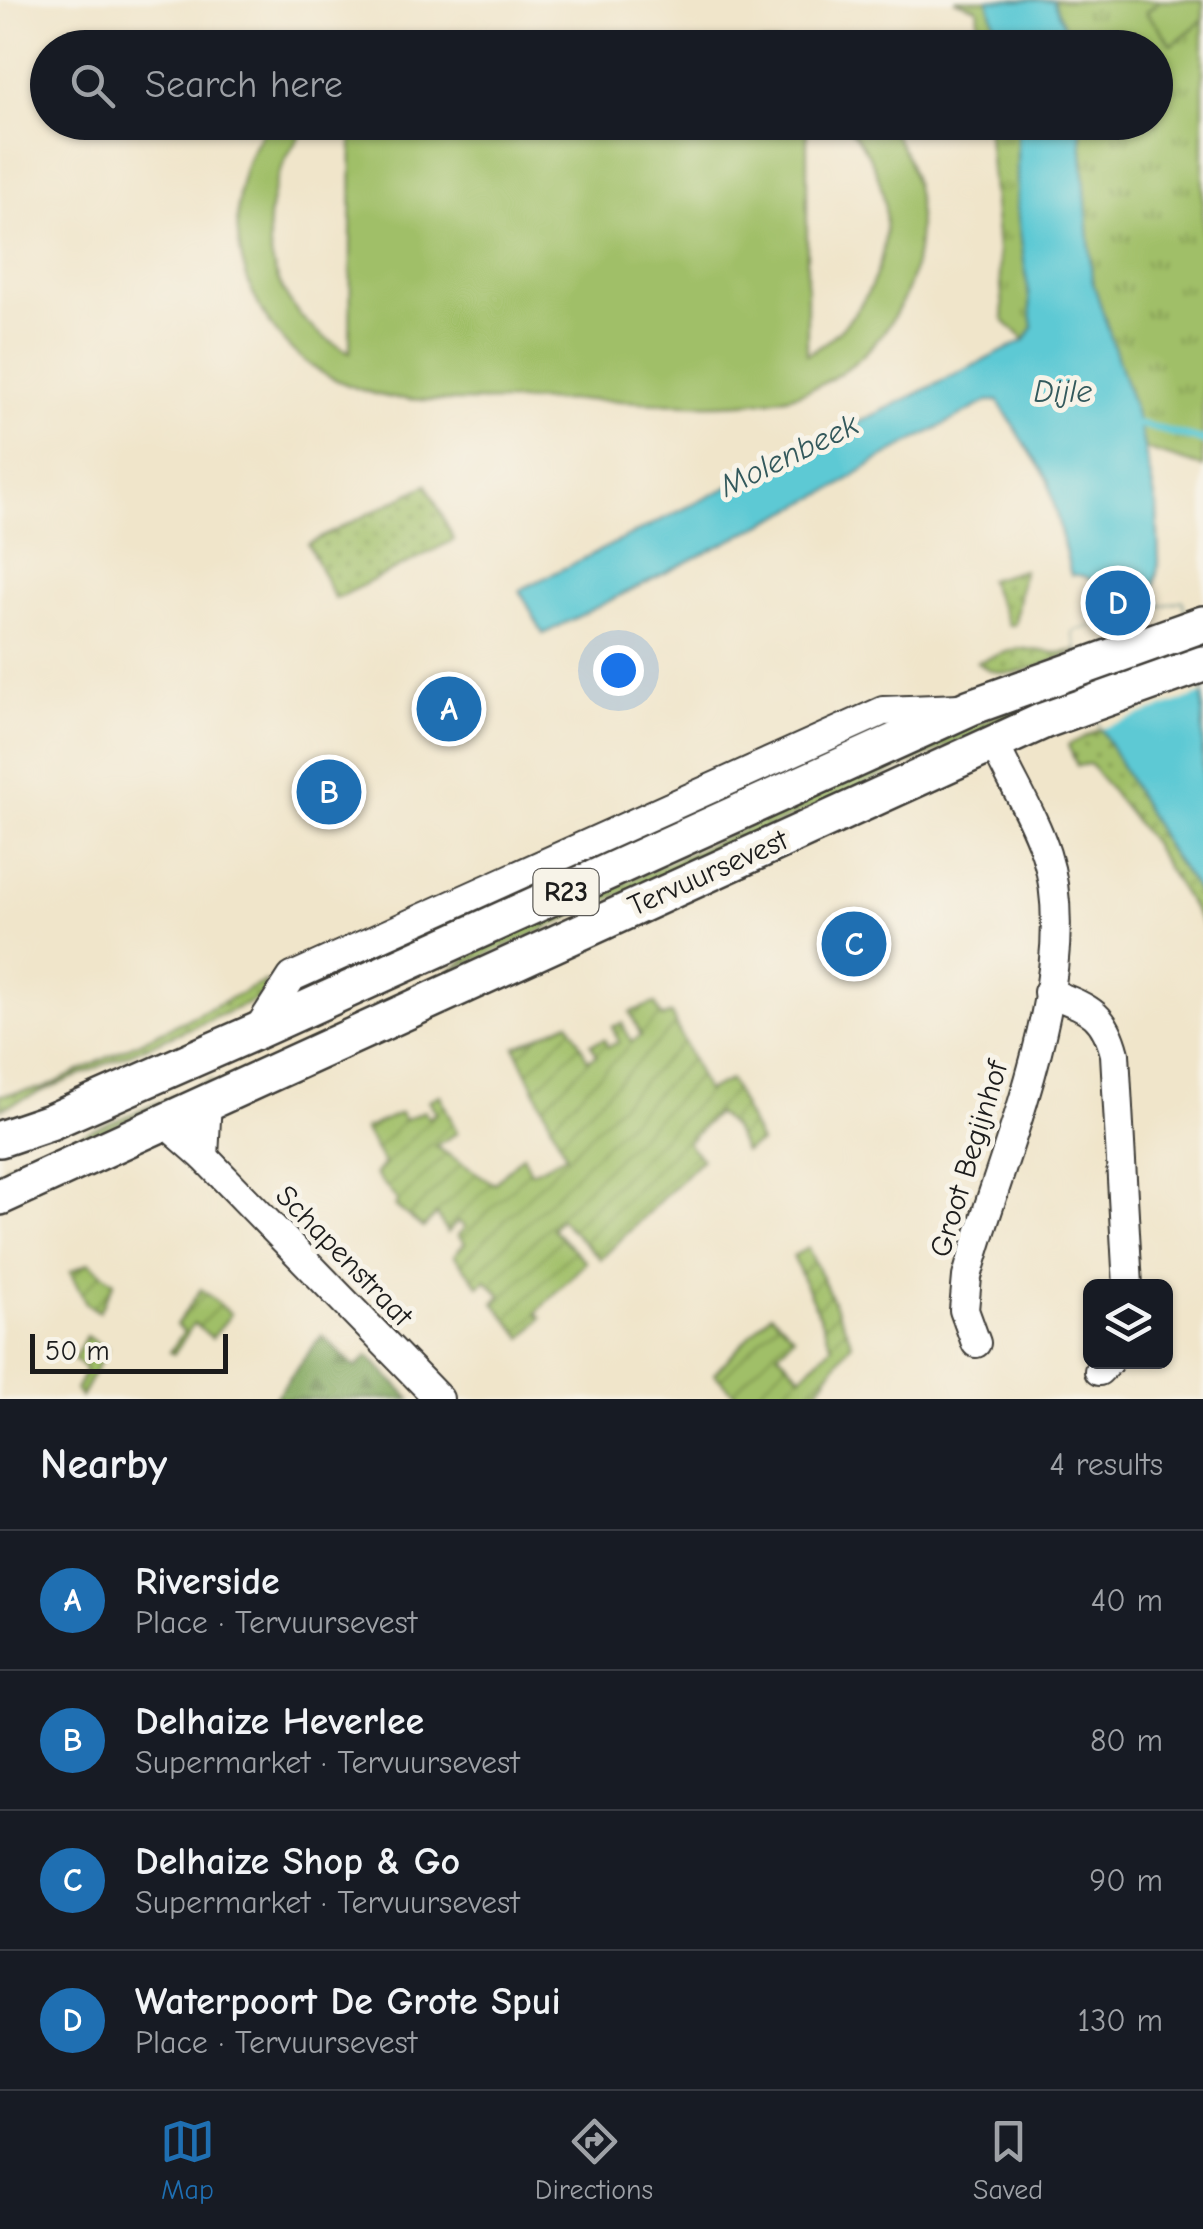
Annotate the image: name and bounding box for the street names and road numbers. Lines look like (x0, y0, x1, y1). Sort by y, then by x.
street label: Tervuursevest (623, 822, 794, 924)
road number: R23 (534, 869, 598, 915)
street label: Groot Begijnhof (923, 1055, 1016, 1261)
street label: Schapenstraat (268, 1178, 421, 1335)

